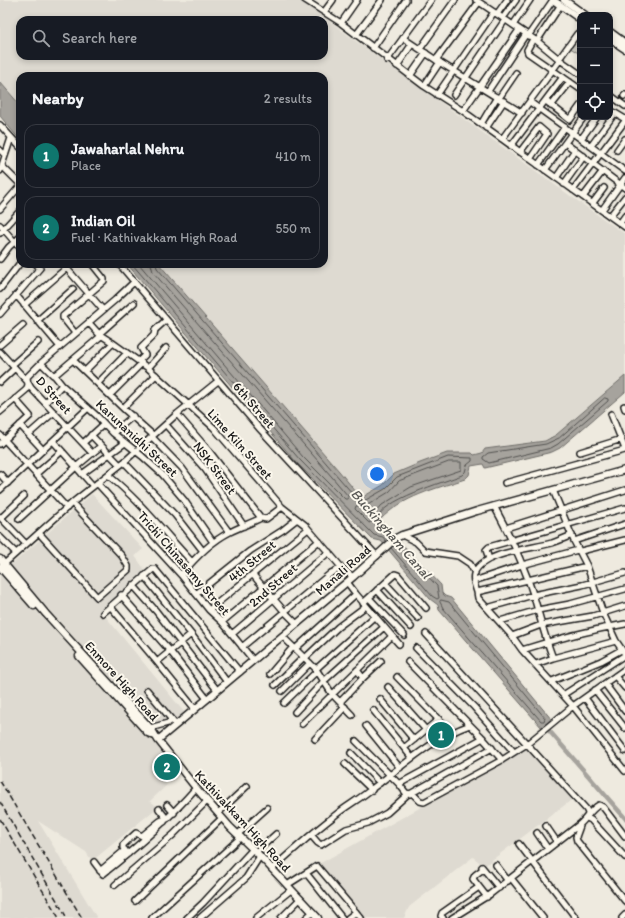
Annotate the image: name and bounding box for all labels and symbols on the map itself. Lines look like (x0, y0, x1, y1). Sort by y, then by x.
street label: D Street (33, 373, 75, 417)
street label: 6th Street (230, 379, 278, 431)
street label: Karunanidhi Street (93, 396, 181, 480)
street label: Lime Kiln Street (204, 406, 276, 482)
street label: NSK Street (190, 439, 240, 497)
your location (367, 464, 387, 484)
water label: Buckingham Canal (347, 486, 435, 583)
street label: Trichi Chinasamy Street (135, 508, 233, 618)
street label: 4th Street (225, 537, 279, 585)
street label: Manali Road (312, 542, 374, 598)
street label: 2nd Street (246, 560, 300, 610)
street label: Enmore High Road (82, 638, 162, 724)
pin: 1 (428, 720, 454, 750)
pin: 2 (154, 752, 180, 782)
street label: Kathivakkam High Road (192, 767, 294, 875)

